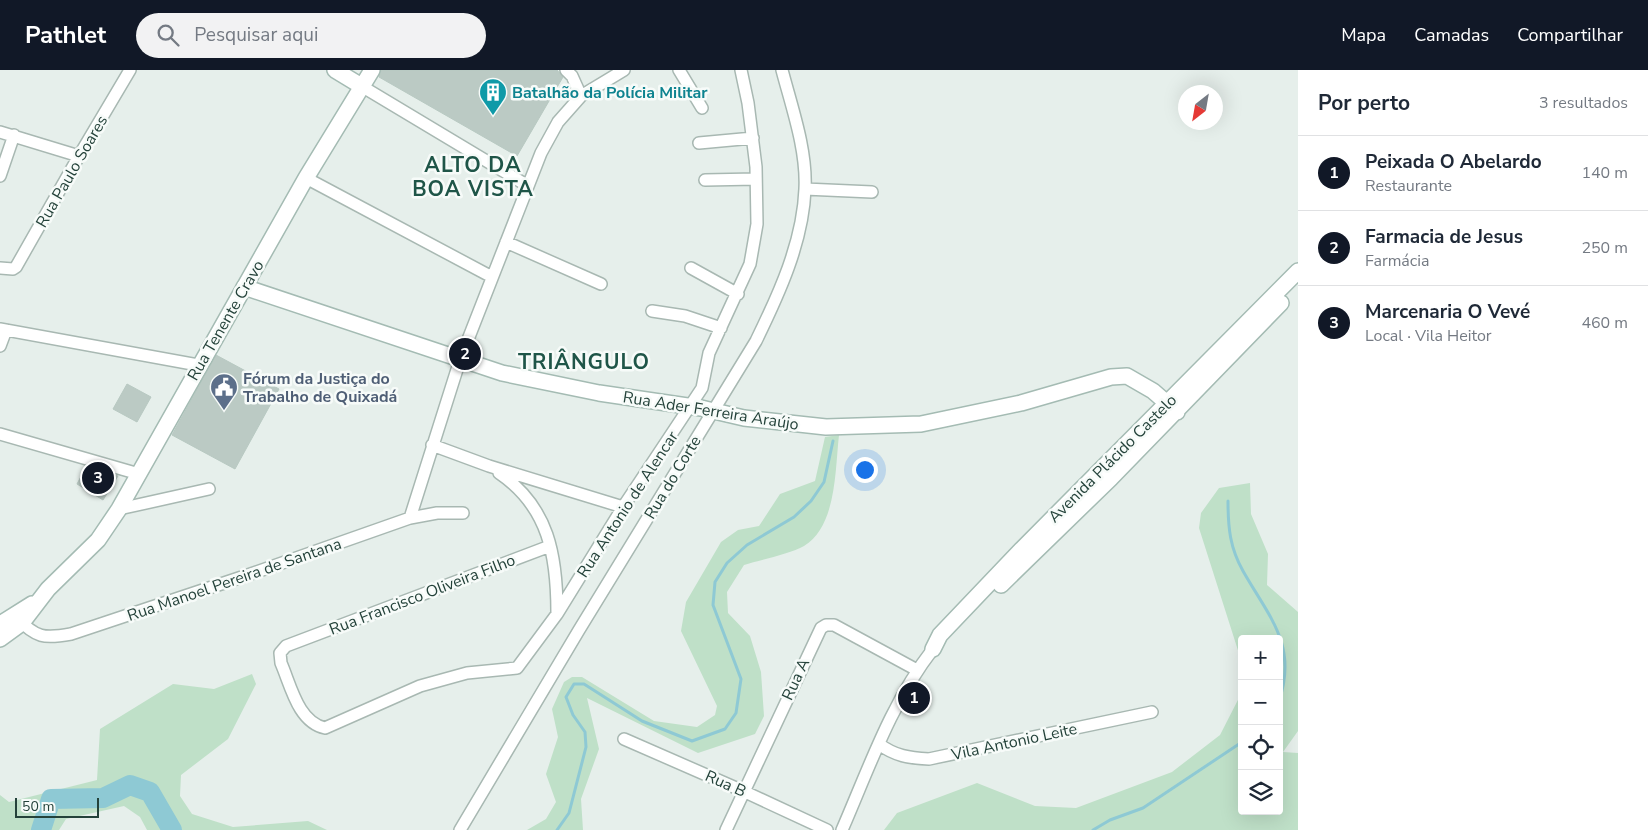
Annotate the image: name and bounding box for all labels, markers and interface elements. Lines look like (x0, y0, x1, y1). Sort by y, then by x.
search box (136, 13, 486, 58)
text: Pathlet (25, 19, 106, 51)
icon: search (154, 21, 182, 49)
text: Pesquisar aqui (194, 22, 318, 48)
text: Mapa (1341, 23, 1386, 47)
text: Camadas (1414, 23, 1489, 47)
text: Compartilhar (1517, 23, 1623, 47)
building icon: Batalhão da Polícia Militar (478, 77, 508, 116)
place label: Batalhão da Polícia Militar (512, 82, 708, 104)
north arrow (1178, 85, 1223, 130)
text: Por perto (1318, 89, 1410, 117)
text: 3 resultados (1539, 92, 1628, 114)
street label: Rua Paulo Soares (31, 111, 113, 232)
text: Peixada O Abelardo (1365, 149, 1542, 175)
district label: ALTO DA BOA VISTA (412, 151, 534, 203)
text: 1 (1329, 162, 1339, 184)
text: 140 m (1581, 162, 1628, 184)
text: Restaurante (1365, 175, 1452, 197)
text: Farmacia de Jesus (1365, 224, 1523, 250)
text: 2 (1329, 237, 1339, 259)
text: 250 m (1581, 237, 1628, 259)
text: Farmácia (1365, 250, 1429, 272)
street label: Rua Tenente Cravo (182, 256, 269, 385)
text: Marcenaria O Vevé (1365, 299, 1530, 325)
text: 3 (1329, 312, 1339, 334)
text: 460 m (1581, 312, 1628, 334)
text: Local · Vila Heitor (1365, 325, 1492, 347)
pin: 2 (449, 335, 481, 373)
district label: TRIÂNGULO (518, 348, 650, 376)
place label: Fórum da Justiça do Trabalho de Quixadá (243, 368, 397, 408)
public building icon: Fórum da Justiça do Trabalho de Quixadá (209, 372, 239, 411)
street label: Rua Ader Ferreira Araújo (621, 386, 800, 436)
street label: Avenida Plácido Castelo (1044, 389, 1182, 528)
street label: Rua Antonio de Alencar (572, 427, 684, 582)
street label: Rua do Corte (639, 432, 706, 523)
your location (852, 457, 878, 483)
pin: 3 (82, 459, 114, 497)
street label: Rua Manoel Pereira de Santana (124, 533, 344, 627)
street label: Rua Francisco Oliveira Filho (326, 549, 519, 641)
map controls (1238, 635, 1283, 815)
button: + (1238, 635, 1283, 680)
street label: Rua A (777, 655, 815, 704)
pin: 1 (898, 679, 930, 717)
button: − (1238, 680, 1283, 725)
street label: Vila Antonio Leite (948, 718, 1079, 766)
button: locate (1238, 725, 1283, 770)
street label: Rua B (701, 765, 750, 803)
button: layers (1238, 770, 1283, 815)
scale bar (15, 795, 99, 818)
text: 50 m (22, 797, 54, 816)

